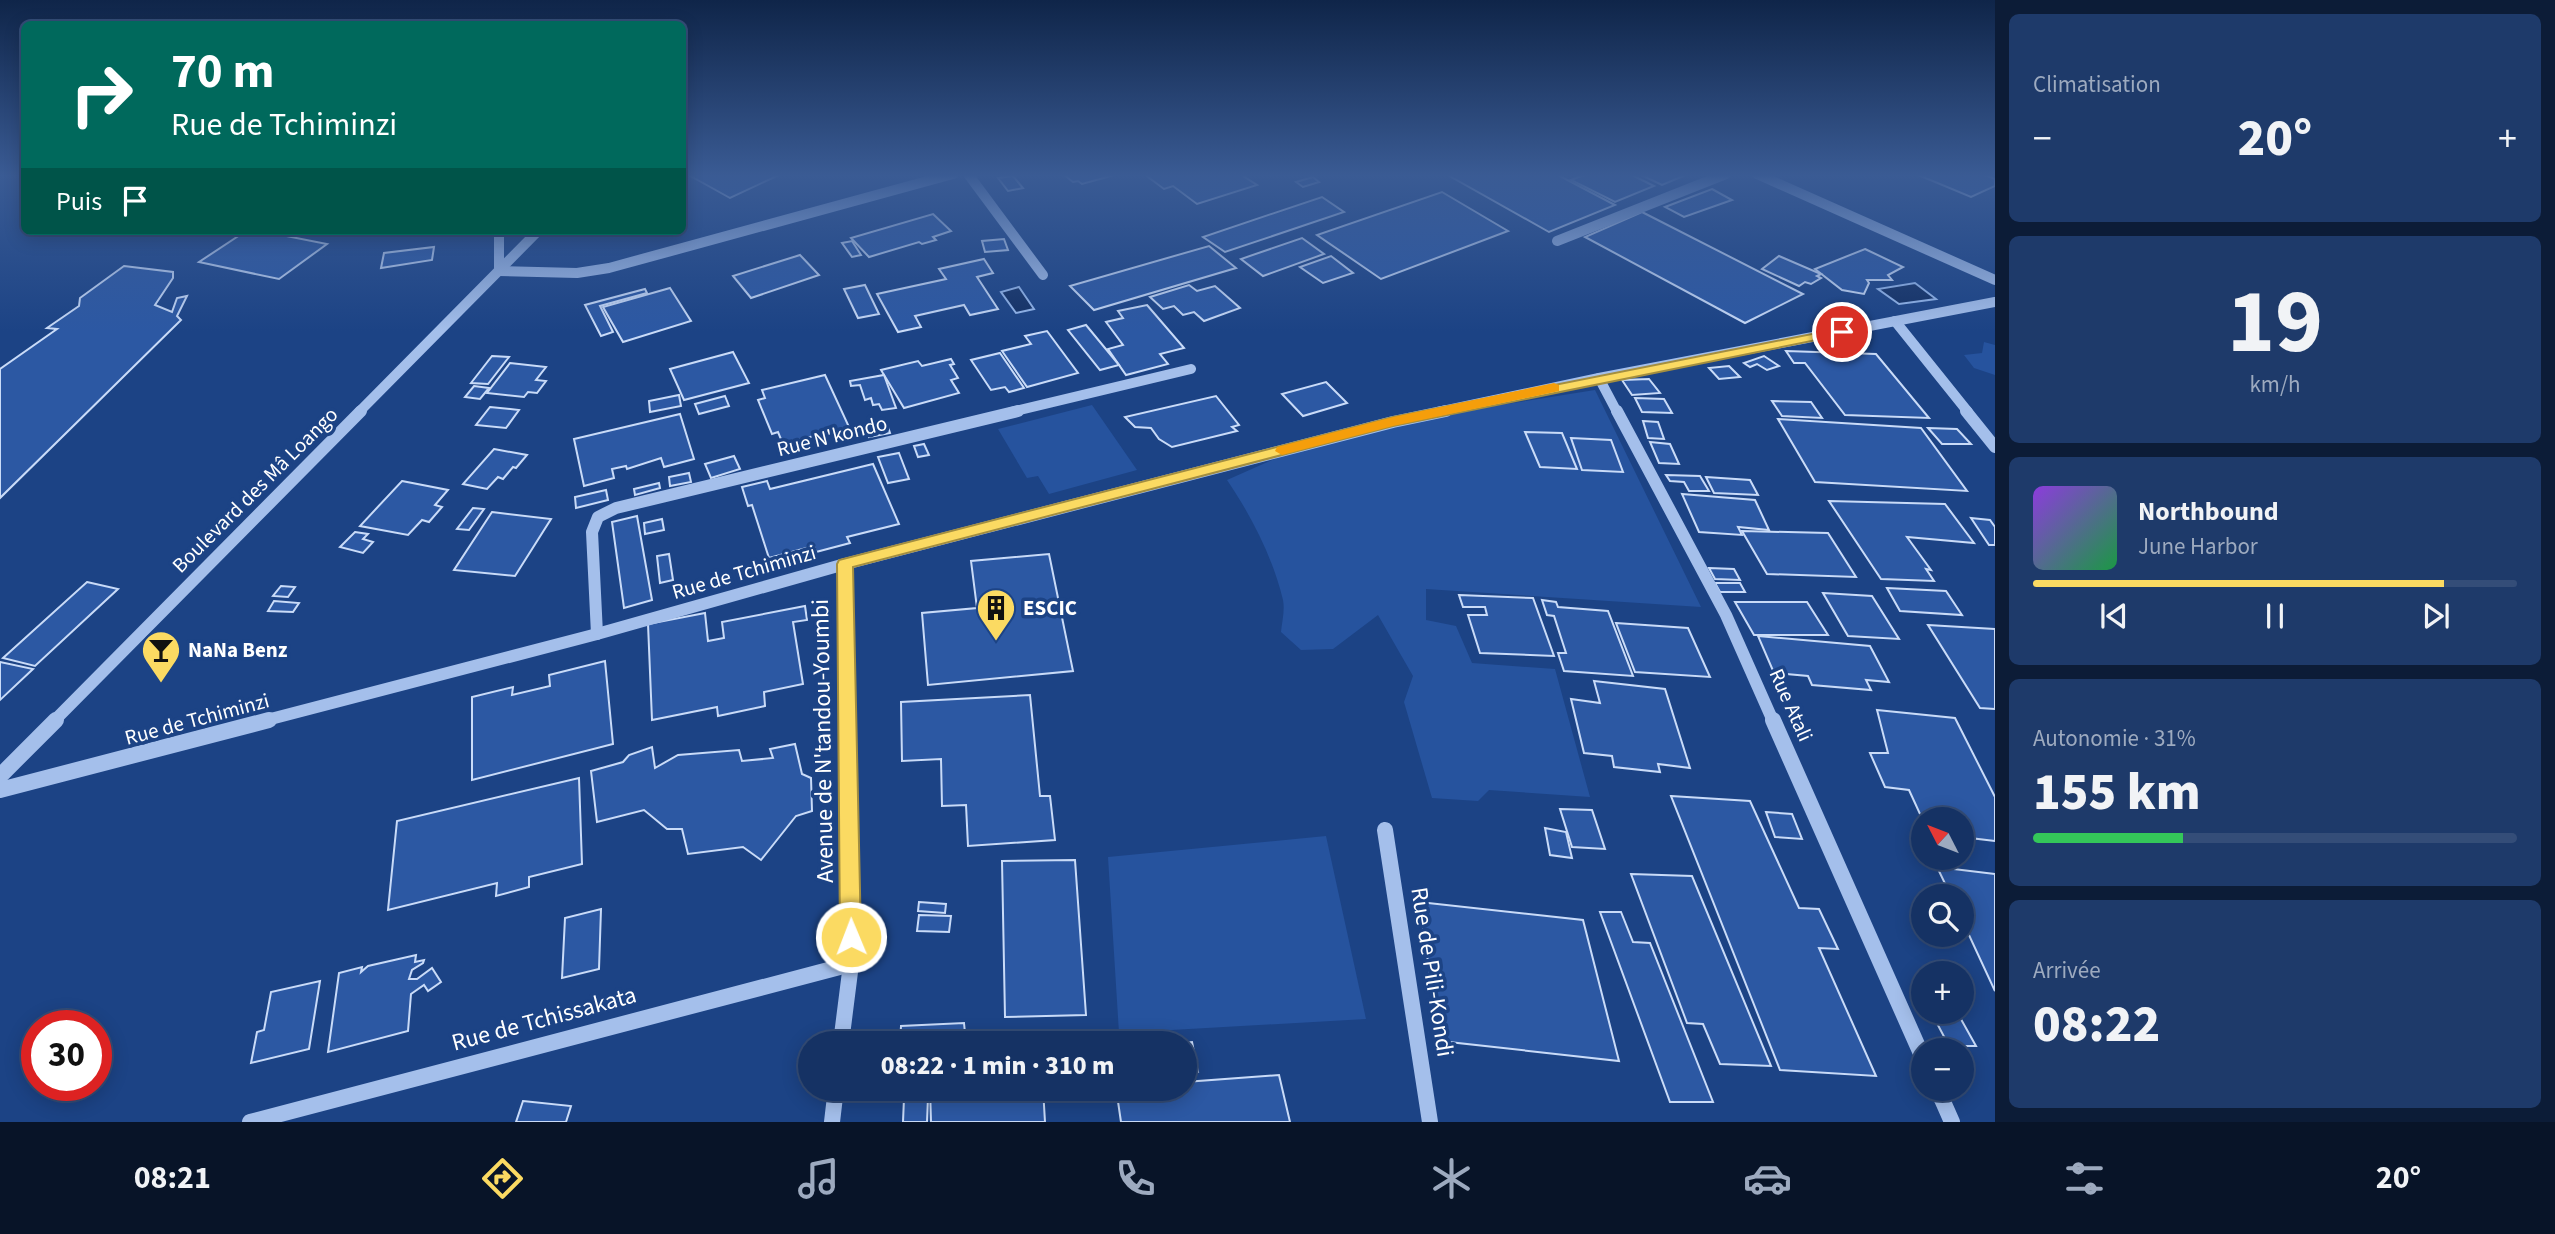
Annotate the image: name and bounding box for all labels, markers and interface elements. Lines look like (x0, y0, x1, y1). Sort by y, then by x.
text: 70 m (171, 37, 275, 107)
icon: right (56, 49, 147, 140)
text: Climatisation (2033, 68, 2161, 101)
text: Rue de Tchiminzi (171, 102, 397, 148)
text: 20° (2238, 102, 2312, 176)
text: − (2033, 112, 2052, 166)
text: + (2498, 112, 2517, 166)
icon: arrive (116, 182, 154, 220)
text: Puis (56, 183, 102, 220)
text: 19 (2227, 258, 2323, 387)
pin (1812, 302, 1872, 362)
icon: arrive (1823, 313, 1861, 351)
text: km/h (2249, 368, 2301, 401)
street label: Boulevard des Mâ Loango (165, 400, 345, 580)
street label: Rue N'kondo (774, 408, 890, 464)
text: Northbound (2138, 493, 2279, 530)
text: June Harbor (2138, 530, 2258, 563)
street label: Rue de Tchiminzi (669, 537, 819, 607)
building icon: ESCIC (975, 587, 1017, 642)
place label: ESCIC (1023, 593, 1077, 623)
icon: previous (2095, 597, 2133, 635)
icon: pause (2256, 597, 2294, 635)
icon: next (2417, 597, 2455, 635)
street label: Avenue de N'tandou-Youmbi (803, 599, 843, 883)
bar icon: NaNa Benz (140, 629, 182, 684)
place label: NaNa Benz (188, 635, 288, 665)
street label: Rue Atali (1762, 664, 1820, 746)
street label: Rue de Tchiminzi (121, 685, 273, 753)
text: Autonomie · 31% (2033, 722, 2196, 755)
text: 155 km (2033, 756, 2201, 830)
north arrow (1911, 807, 1974, 870)
map controls (1911, 807, 1974, 1101)
button: search (1911, 884, 1974, 947)
street label: Rue de Pili-Kondi (1401, 885, 1463, 1059)
position arrow (814, 900, 888, 974)
text: Arrivée (2033, 954, 2101, 987)
button: + (1911, 961, 1974, 1024)
street label: Rue de Tchissakata (448, 978, 640, 1060)
text: 08:22 (2033, 988, 2160, 1062)
speed limit sign: 30 (21, 1010, 112, 1101)
button: − (1911, 1038, 1974, 1101)
text: 08:22 · 1 min · 310 m (881, 1047, 1114, 1084)
icon: directions (478, 1154, 527, 1203)
icon: music (794, 1154, 843, 1203)
icon: phone (1111, 1154, 1160, 1203)
icon: climate (1427, 1154, 1476, 1203)
icon: car (1743, 1154, 1792, 1203)
icon: filters (2060, 1154, 2109, 1203)
text: 08:21 (134, 1155, 211, 1201)
text: 20° (2376, 1155, 2421, 1201)

